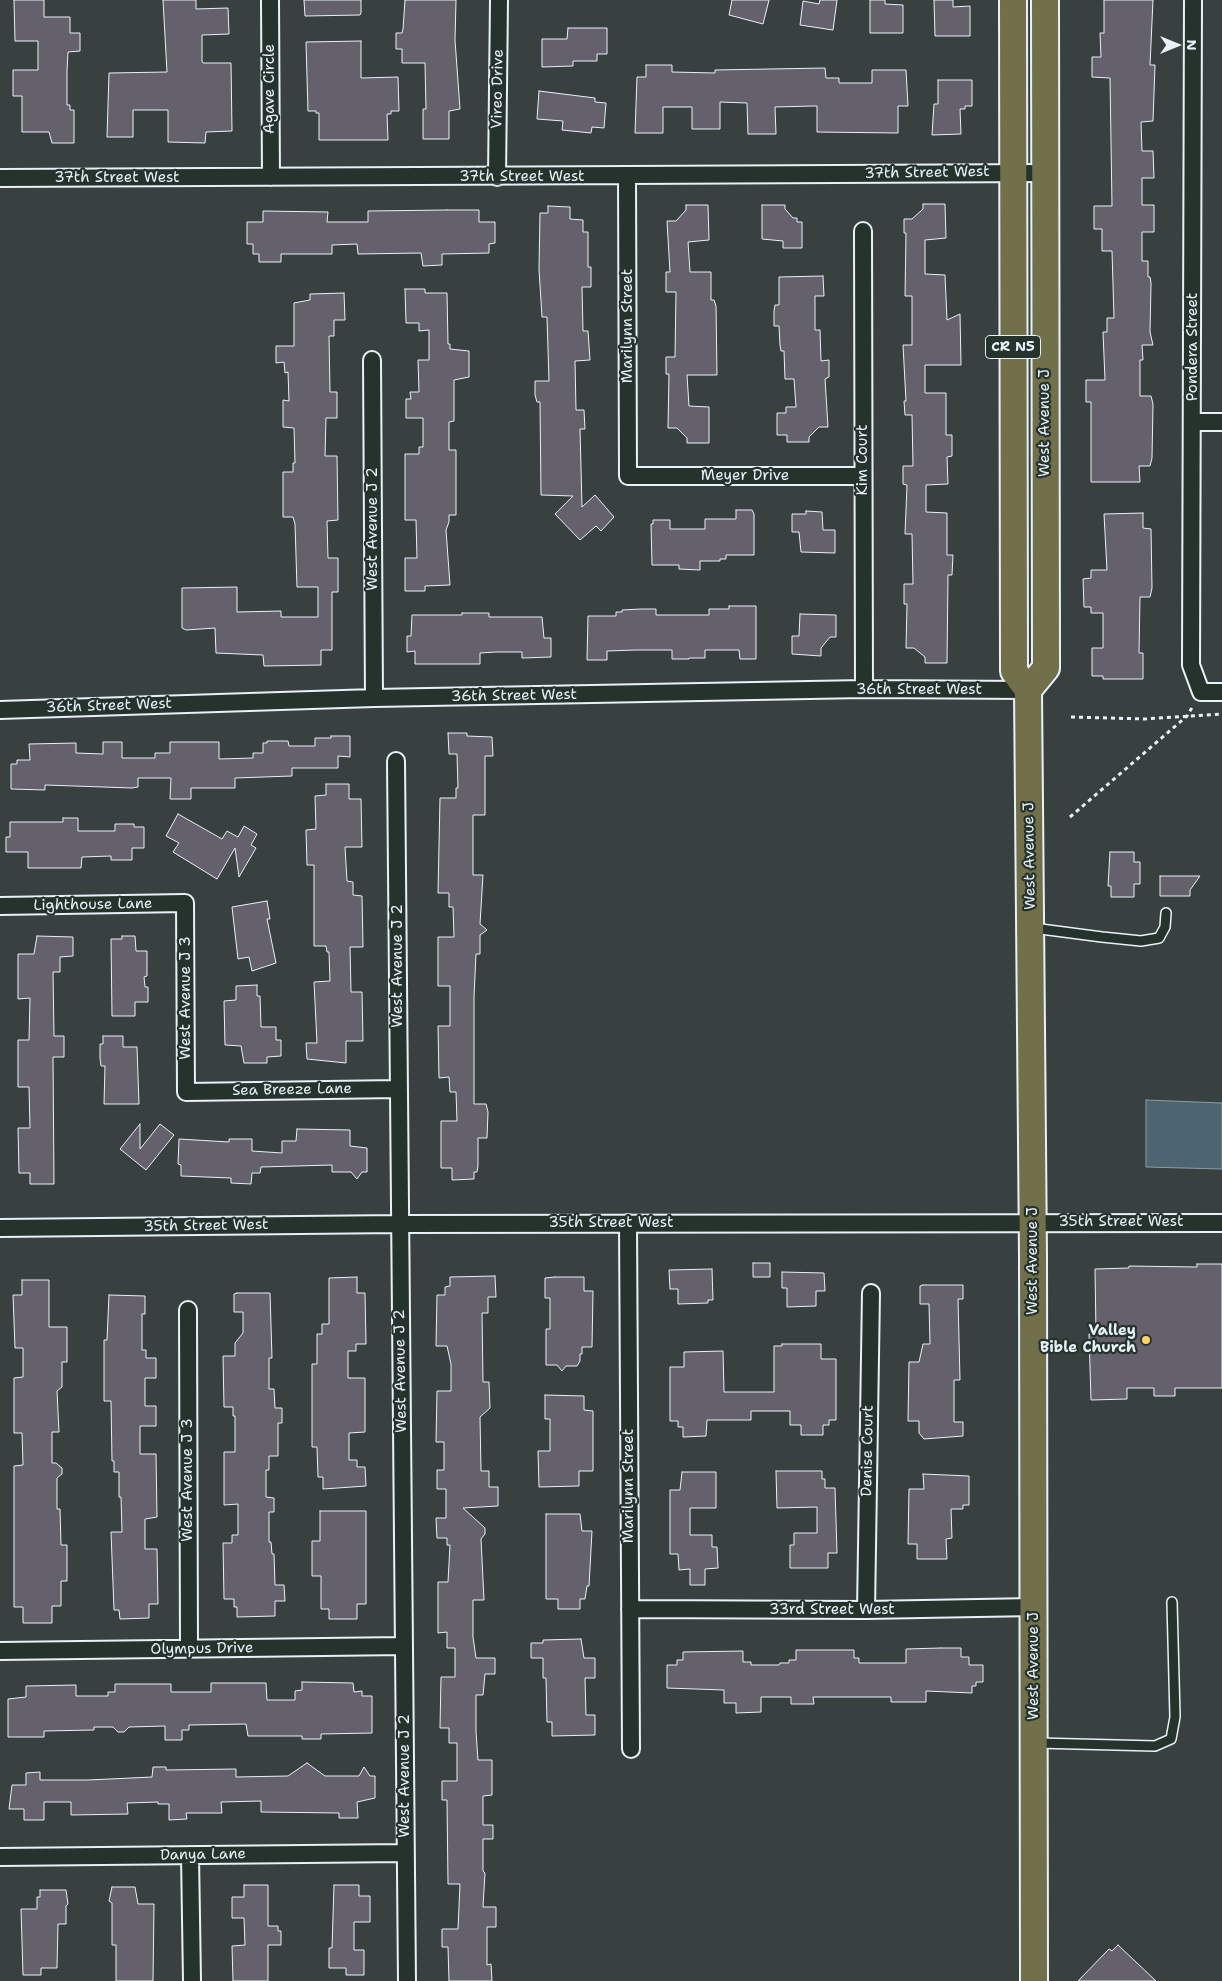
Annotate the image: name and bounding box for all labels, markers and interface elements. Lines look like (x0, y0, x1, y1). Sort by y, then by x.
north arrow (1152, 20, 1202, 70)
text: N (1183, 39, 1201, 51)
street label: Agave Circle (261, 44, 279, 134)
street label: Vireo Drive (488, 49, 508, 129)
street label: 37th Street West (864, 163, 990, 183)
street label: 37th Street West (459, 168, 585, 186)
street label: 37th Street West (54, 169, 180, 187)
street label: Marilynn Street (619, 269, 637, 383)
street label: Pondera Street (1184, 293, 1202, 401)
road number: CR N5 (986, 336, 1040, 358)
street label: West Avenue J (1036, 369, 1054, 477)
street label: Kim Court (854, 424, 872, 496)
street label: West Avenue J 2 (364, 467, 382, 591)
street label: Meyer Drive (701, 467, 789, 485)
street label: 36th Street West (856, 681, 982, 699)
street label: 36th Street West (451, 686, 577, 706)
street label: 36th Street West (46, 695, 172, 717)
street label: West Avenue J (1020, 802, 1040, 910)
street label: Lighthouse Lane (33, 895, 153, 915)
street label: West Avenue J 2 (389, 904, 407, 1028)
street label: West Avenue J 3 (177, 936, 195, 1060)
street label: Sea Breeze Lane (232, 1080, 352, 1100)
street label: West Avenue J (1024, 1207, 1042, 1315)
street label: 35th Street West (1058, 1213, 1184, 1231)
street label: 35th Street West (548, 1214, 674, 1232)
street label: 35th Street West (143, 1216, 269, 1236)
street label: West Avenue J 2 (391, 1309, 411, 1433)
place label: Valley Bible Church (1040, 1322, 1136, 1357)
marker: Valley Bible Church (1140, 1334, 1152, 1346)
street label: Denise Court (858, 1405, 878, 1497)
street label: West Avenue J 3 (179, 1418, 197, 1542)
street label: Marilynn Street (620, 1429, 638, 1543)
street label: 33rd Street West (769, 1601, 895, 1619)
street label: West Avenue J (1025, 1612, 1043, 1720)
street label: Olympus Drive (150, 1639, 254, 1659)
street label: West Avenue J 2 (396, 1714, 414, 1838)
street label: Danya Lane (160, 1845, 246, 1865)

